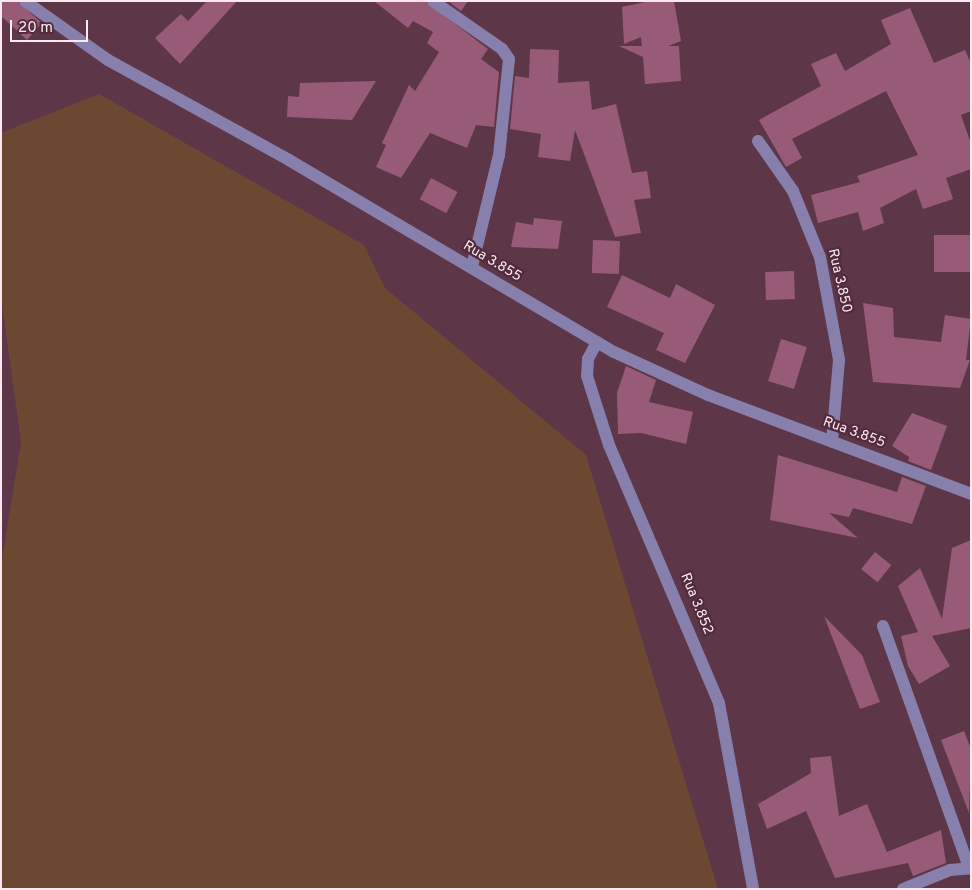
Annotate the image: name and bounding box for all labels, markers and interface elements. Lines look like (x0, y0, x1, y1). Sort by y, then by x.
scale bar (12, 10, 90, 42)
text: 20 m (18, 19, 53, 38)
street label: Rua 3.855 (460, 238, 524, 286)
street label: Rua 3.850 (823, 247, 855, 315)
street label: Rua 3.855 (821, 414, 887, 452)
street label: Rua 3.852 (676, 571, 716, 637)

